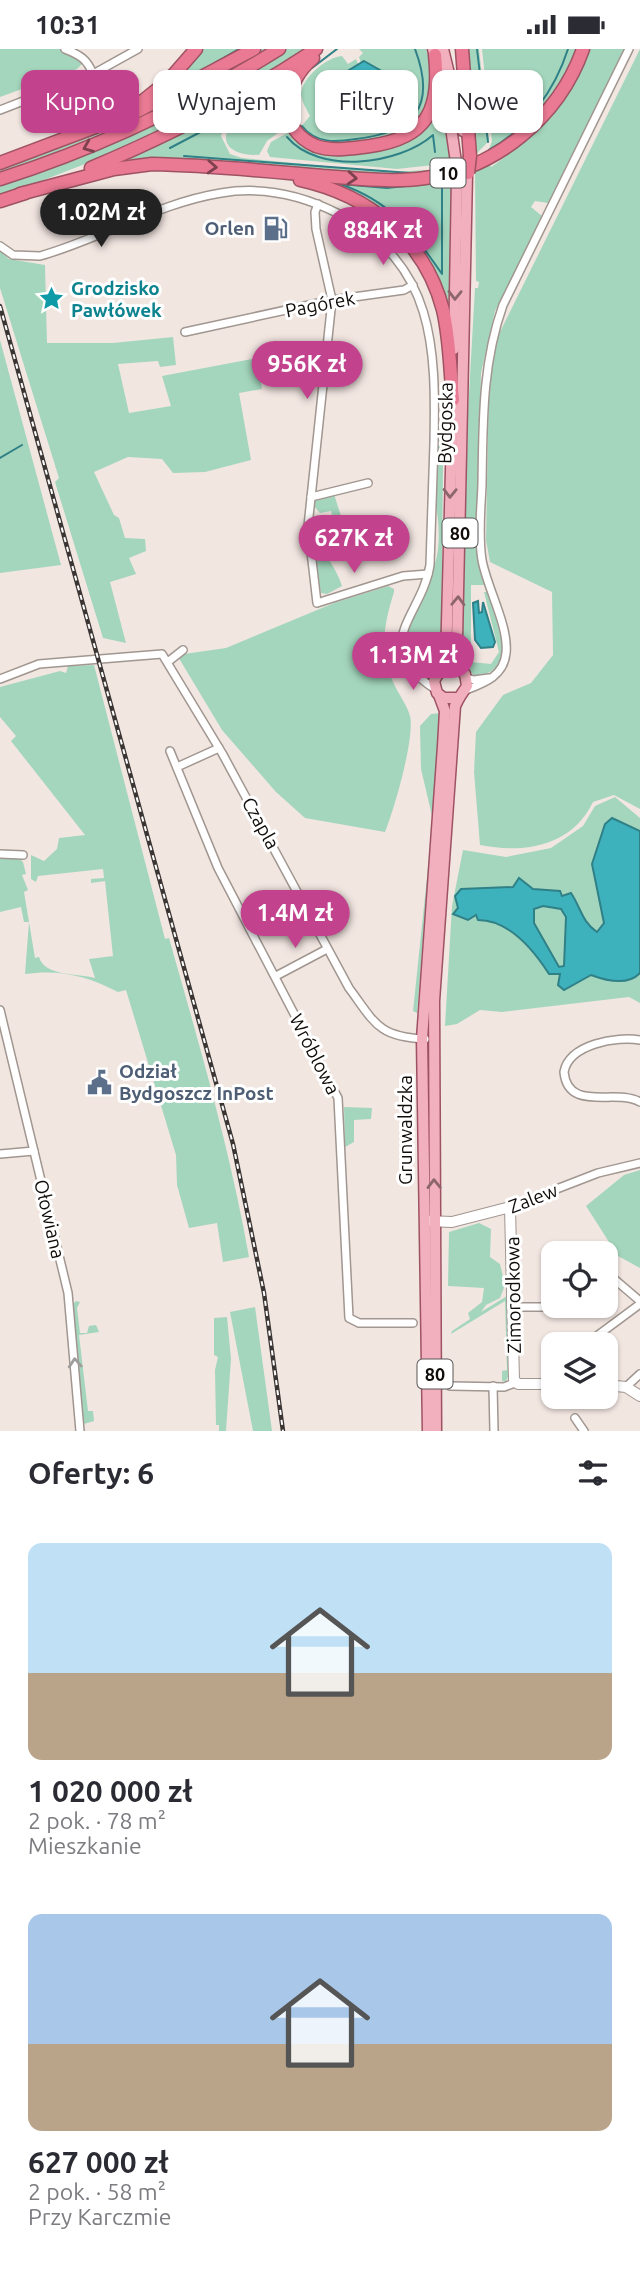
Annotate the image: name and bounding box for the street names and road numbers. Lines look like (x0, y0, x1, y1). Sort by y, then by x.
road number: 10 (430, 159, 466, 188)
street label: Pagórek (283, 286, 357, 322)
street label: Bydgoska (433, 382, 457, 464)
road number: 80 (442, 519, 477, 547)
street label: Czapla (238, 793, 284, 853)
street label: Wróblowa (285, 1010, 345, 1098)
street label: Grunwaldzka (394, 1075, 416, 1185)
street label: Ołowiana (30, 1177, 70, 1261)
street label: Zalew (505, 1179, 561, 1217)
street label: Zimorodkowa (501, 1236, 525, 1354)
road number: 80 (418, 1359, 452, 1389)

